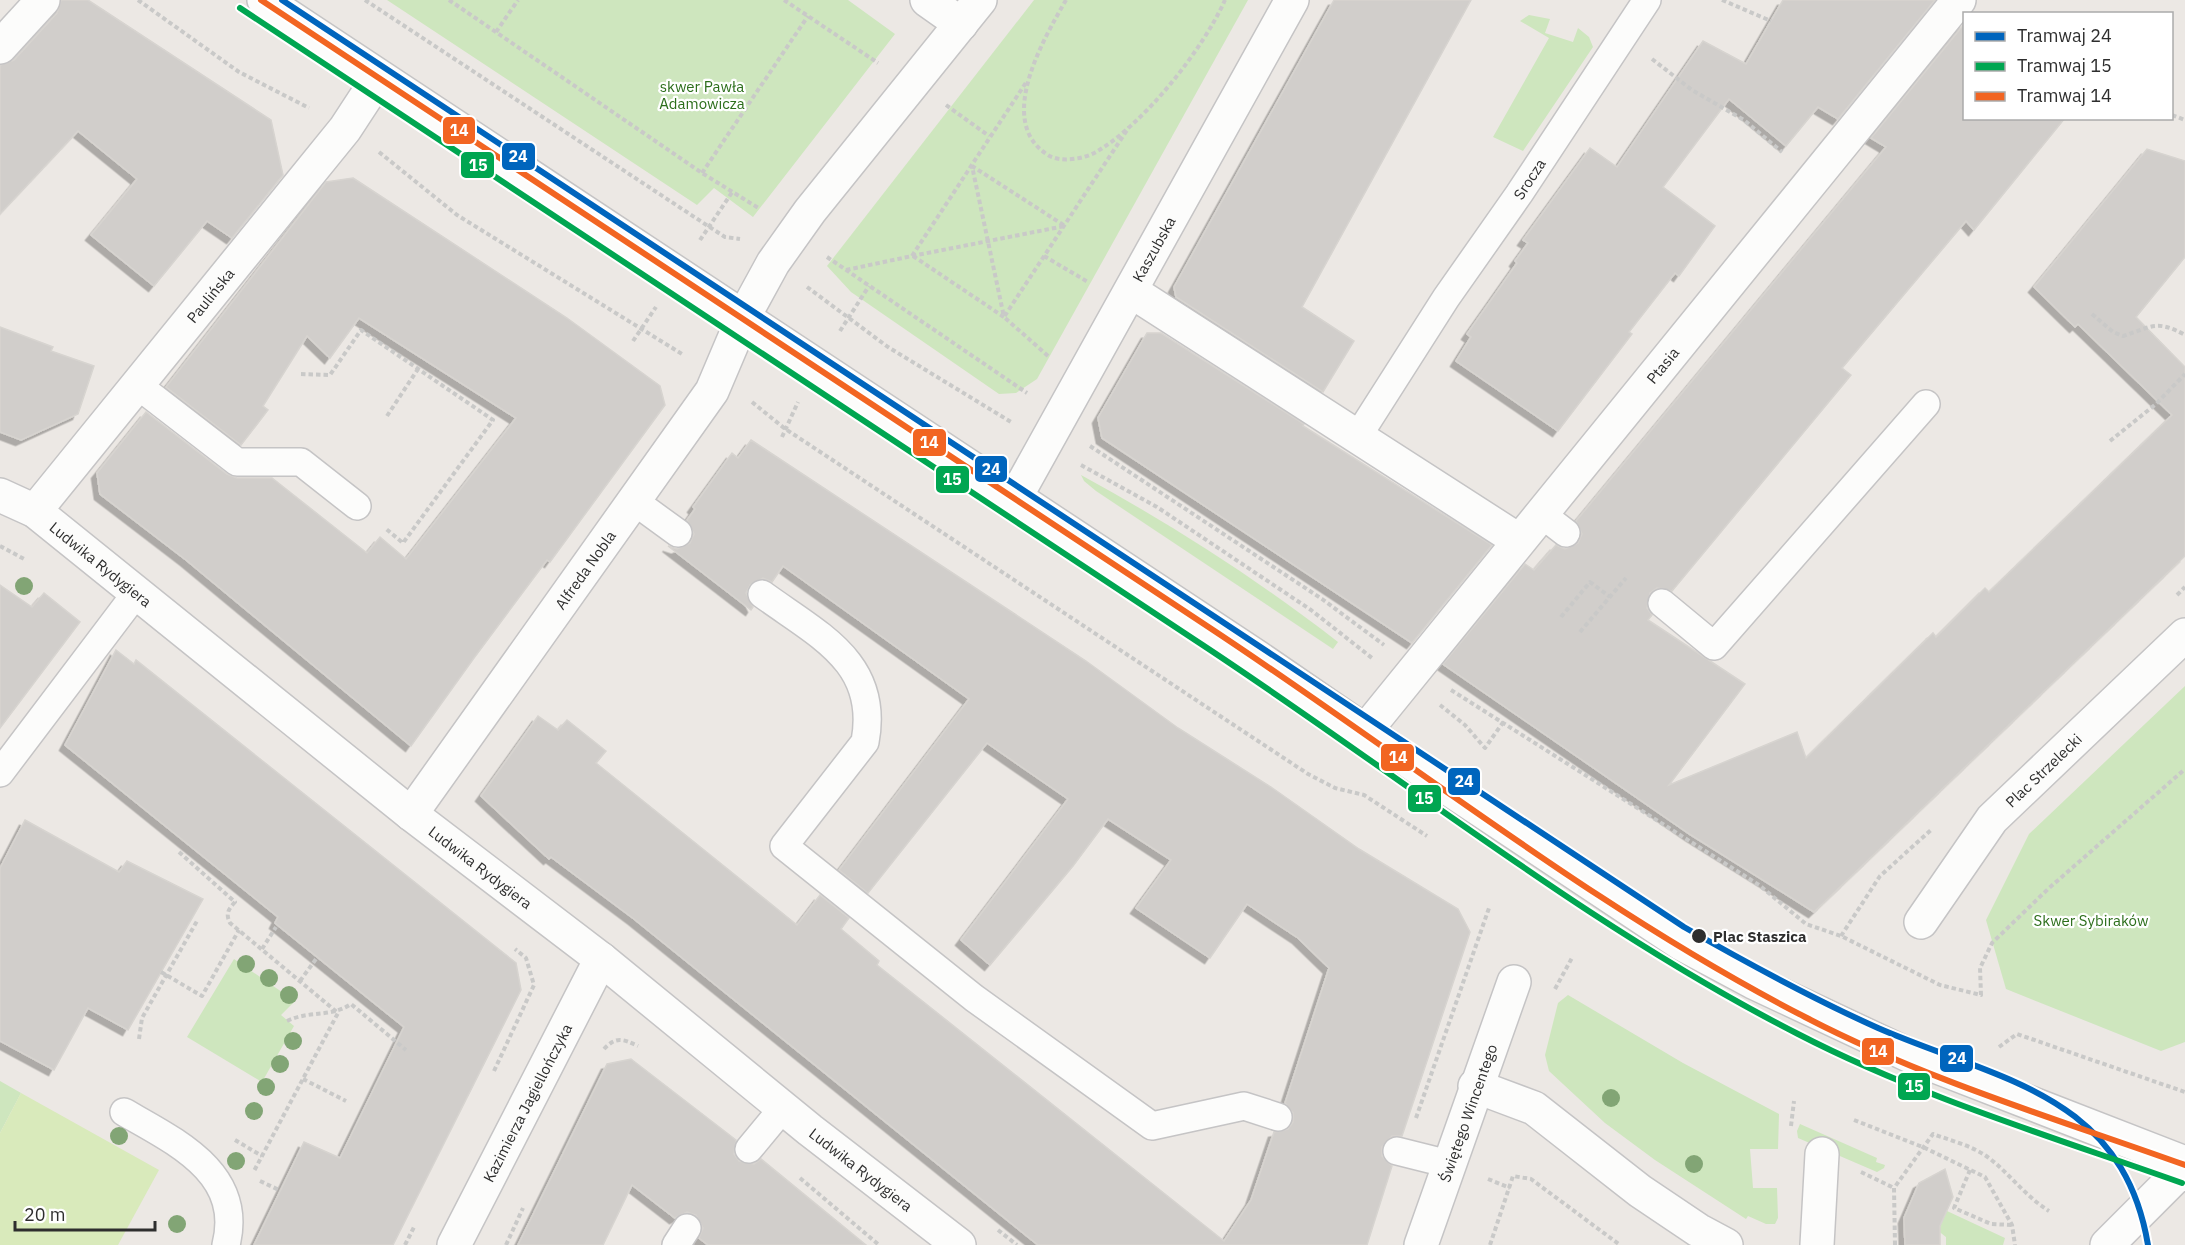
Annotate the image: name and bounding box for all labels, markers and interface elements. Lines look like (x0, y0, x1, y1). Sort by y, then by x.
legend (1963, 12, 2173, 120)
text: Tramwaj 24 (2017, 24, 2112, 47)
text: Tramwaj 15 (2017, 54, 2112, 77)
park label: skwer Pawła Adamowicza (659, 77, 745, 113)
text: Tramwaj 14 (2017, 84, 2112, 107)
line badge: 14 (442, 116, 476, 145)
text: 14 (449, 120, 469, 140)
line badge: 24 (501, 142, 536, 171)
text: 24 (508, 146, 528, 166)
line badge: 15 (460, 151, 495, 179)
text: 15 (468, 155, 488, 175)
street label: Srocza (1509, 155, 1549, 203)
street label: Kaszubska (1128, 213, 1179, 285)
street label: Paulińska (182, 264, 238, 326)
street label: Ptasia (1642, 343, 1683, 387)
line badge: 14 (912, 428, 947, 457)
text: 14 (919, 432, 939, 452)
line badge: 24 (974, 455, 1008, 483)
text: 24 (981, 459, 1001, 479)
line badge: 15 (935, 465, 970, 494)
text: 15 (942, 469, 962, 489)
street label: Ludwika Rydygiera (46, 517, 156, 611)
street label: Alfreda Nobla (550, 526, 619, 613)
street label: Plac Strzelecki (2001, 729, 2085, 811)
line badge: 14 (1380, 743, 1415, 772)
text: 14 (1388, 747, 1408, 767)
line badge: 24 (1447, 767, 1481, 796)
text: 24 (1454, 771, 1474, 791)
line badge: 15 (1407, 784, 1442, 813)
text: 15 (1414, 788, 1434, 808)
street label: Ludwika Rydygiera (425, 822, 536, 913)
park label: Skwer Sybiraków (2034, 911, 2149, 930)
marker: Plac Staszica (1690, 927, 1708, 945)
place label: Plac Staszica (1713, 927, 1807, 946)
street label: Kazimierza Jagiellończyka (479, 1020, 576, 1185)
line badge: 14 (1861, 1037, 1895, 1066)
street label: Świętego Wincentego (1435, 1041, 1501, 1185)
text: 14 (1868, 1041, 1888, 1061)
line badge: 24 (1939, 1044, 1974, 1073)
text: 24 (1947, 1048, 1967, 1068)
line badge: 15 (1897, 1072, 1931, 1101)
text: 15 (1904, 1076, 1924, 1096)
street label: Ludwika Rydygiera (806, 1124, 917, 1215)
scale bar (15, 1194, 154, 1232)
text: 20 m (24, 1203, 66, 1226)

